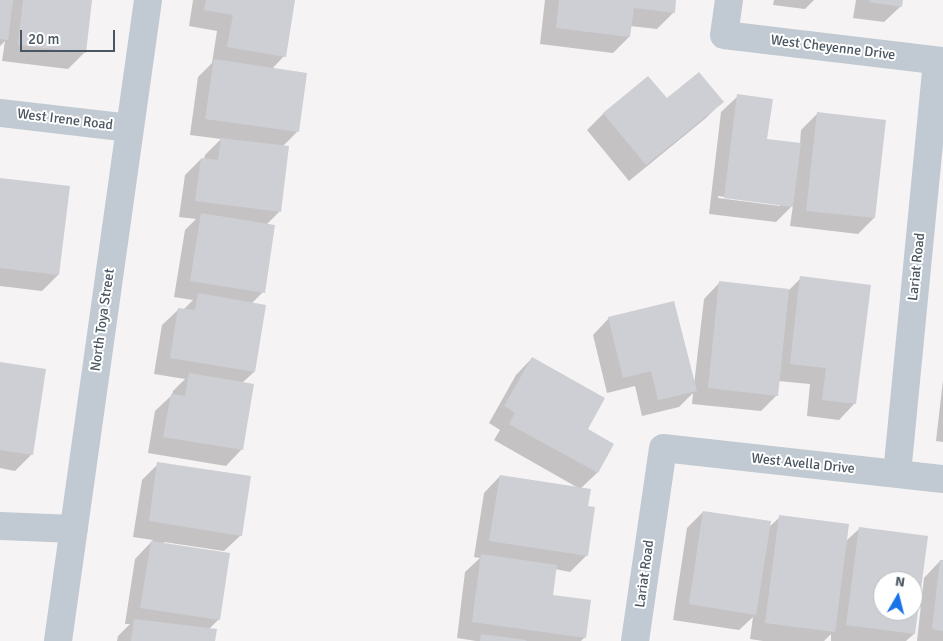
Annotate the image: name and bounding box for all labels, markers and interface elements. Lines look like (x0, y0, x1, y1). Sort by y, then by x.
scale bar (22, 20, 118, 52)
text: 20 m (28, 30, 59, 48)
street label: West Cheyenne Drive (770, 32, 896, 64)
street label: West Irene Road (16, 106, 114, 134)
street label: Lariat Road (905, 232, 929, 302)
street label: North Toya Street (87, 268, 119, 372)
street label: West Avella Drive (751, 450, 855, 478)
street label: Lariat Road (632, 539, 658, 609)
north arrow (873, 571, 923, 621)
text: N (894, 573, 906, 591)

